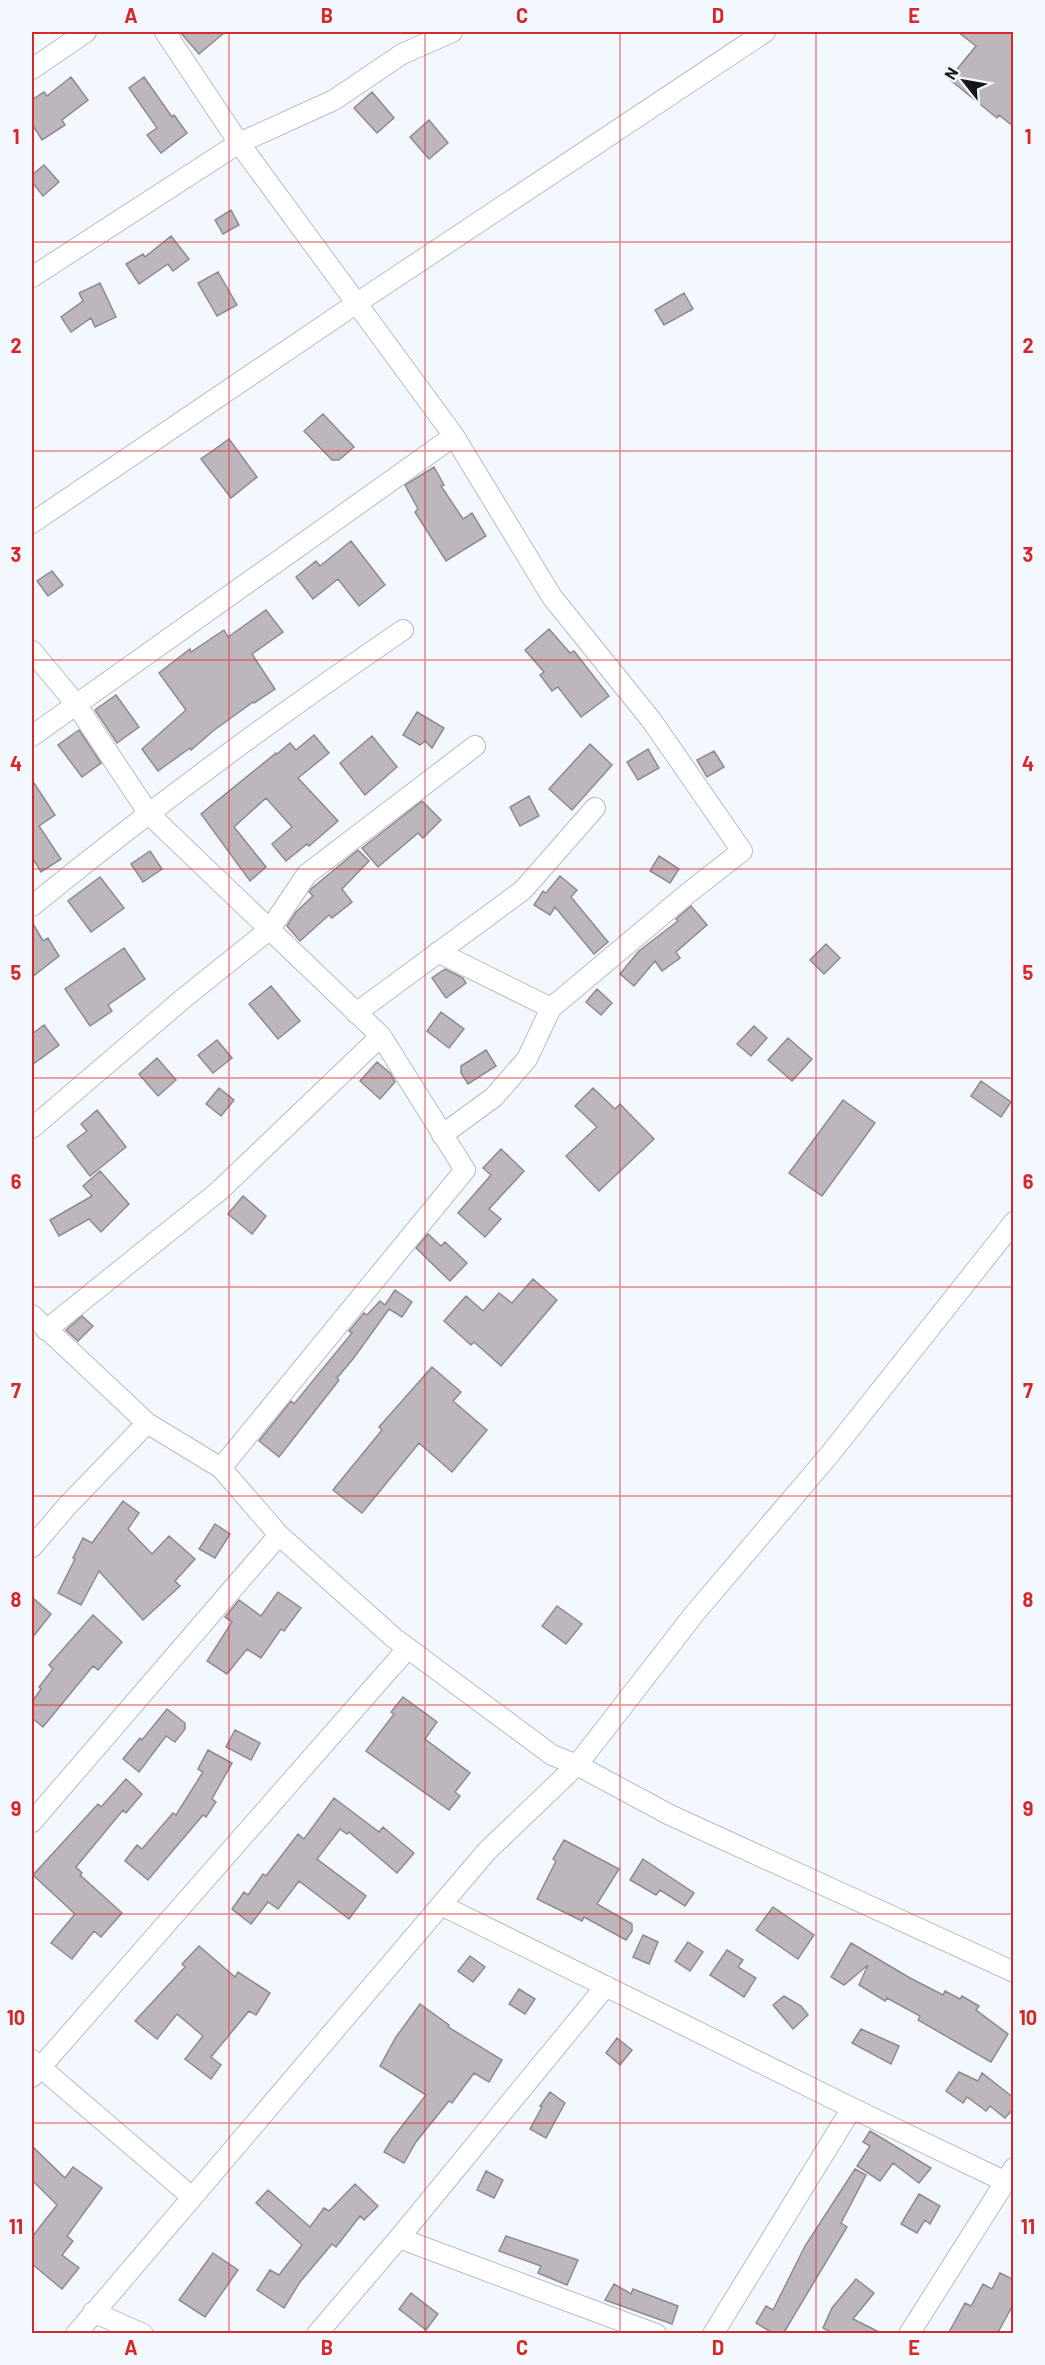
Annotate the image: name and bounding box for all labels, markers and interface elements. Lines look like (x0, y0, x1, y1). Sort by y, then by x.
text: A (124, 3, 138, 27)
text: B (321, 3, 333, 27)
text: C (516, 3, 528, 27)
text: D (712, 3, 724, 27)
text: E (908, 3, 920, 27)
north arrow (934, 51, 994, 111)
text: N (940, 64, 962, 82)
text: 1 (12, 124, 20, 148)
text: 1 (1024, 124, 1032, 148)
text: 2 (10, 333, 22, 357)
text: 2 (1022, 333, 1034, 357)
text: 3 (11, 542, 21, 566)
text: 3 (1023, 542, 1033, 566)
text: 4 (10, 751, 22, 775)
text: 4 (1022, 751, 1034, 775)
text: 5 (11, 960, 22, 984)
text: 5 (1023, 960, 1034, 984)
text: 6 (11, 1169, 22, 1193)
text: 6 (1023, 1169, 1034, 1193)
text: 7 (11, 1378, 21, 1402)
text: 7 (1023, 1378, 1033, 1402)
text: 8 (11, 1587, 22, 1611)
text: 8 (1023, 1587, 1034, 1611)
text: 9 (11, 1796, 21, 1820)
text: 9 (1023, 1796, 1033, 1820)
text: 10 (7, 2005, 25, 2029)
text: 10 (1019, 2005, 1037, 2029)
text: 11 (9, 2214, 23, 2238)
text: 11 (1021, 2214, 1035, 2238)
text: A (124, 2335, 138, 2359)
text: B (321, 2335, 333, 2359)
text: C (516, 2335, 528, 2359)
text: D (712, 2335, 724, 2359)
text: E (908, 2335, 920, 2359)

